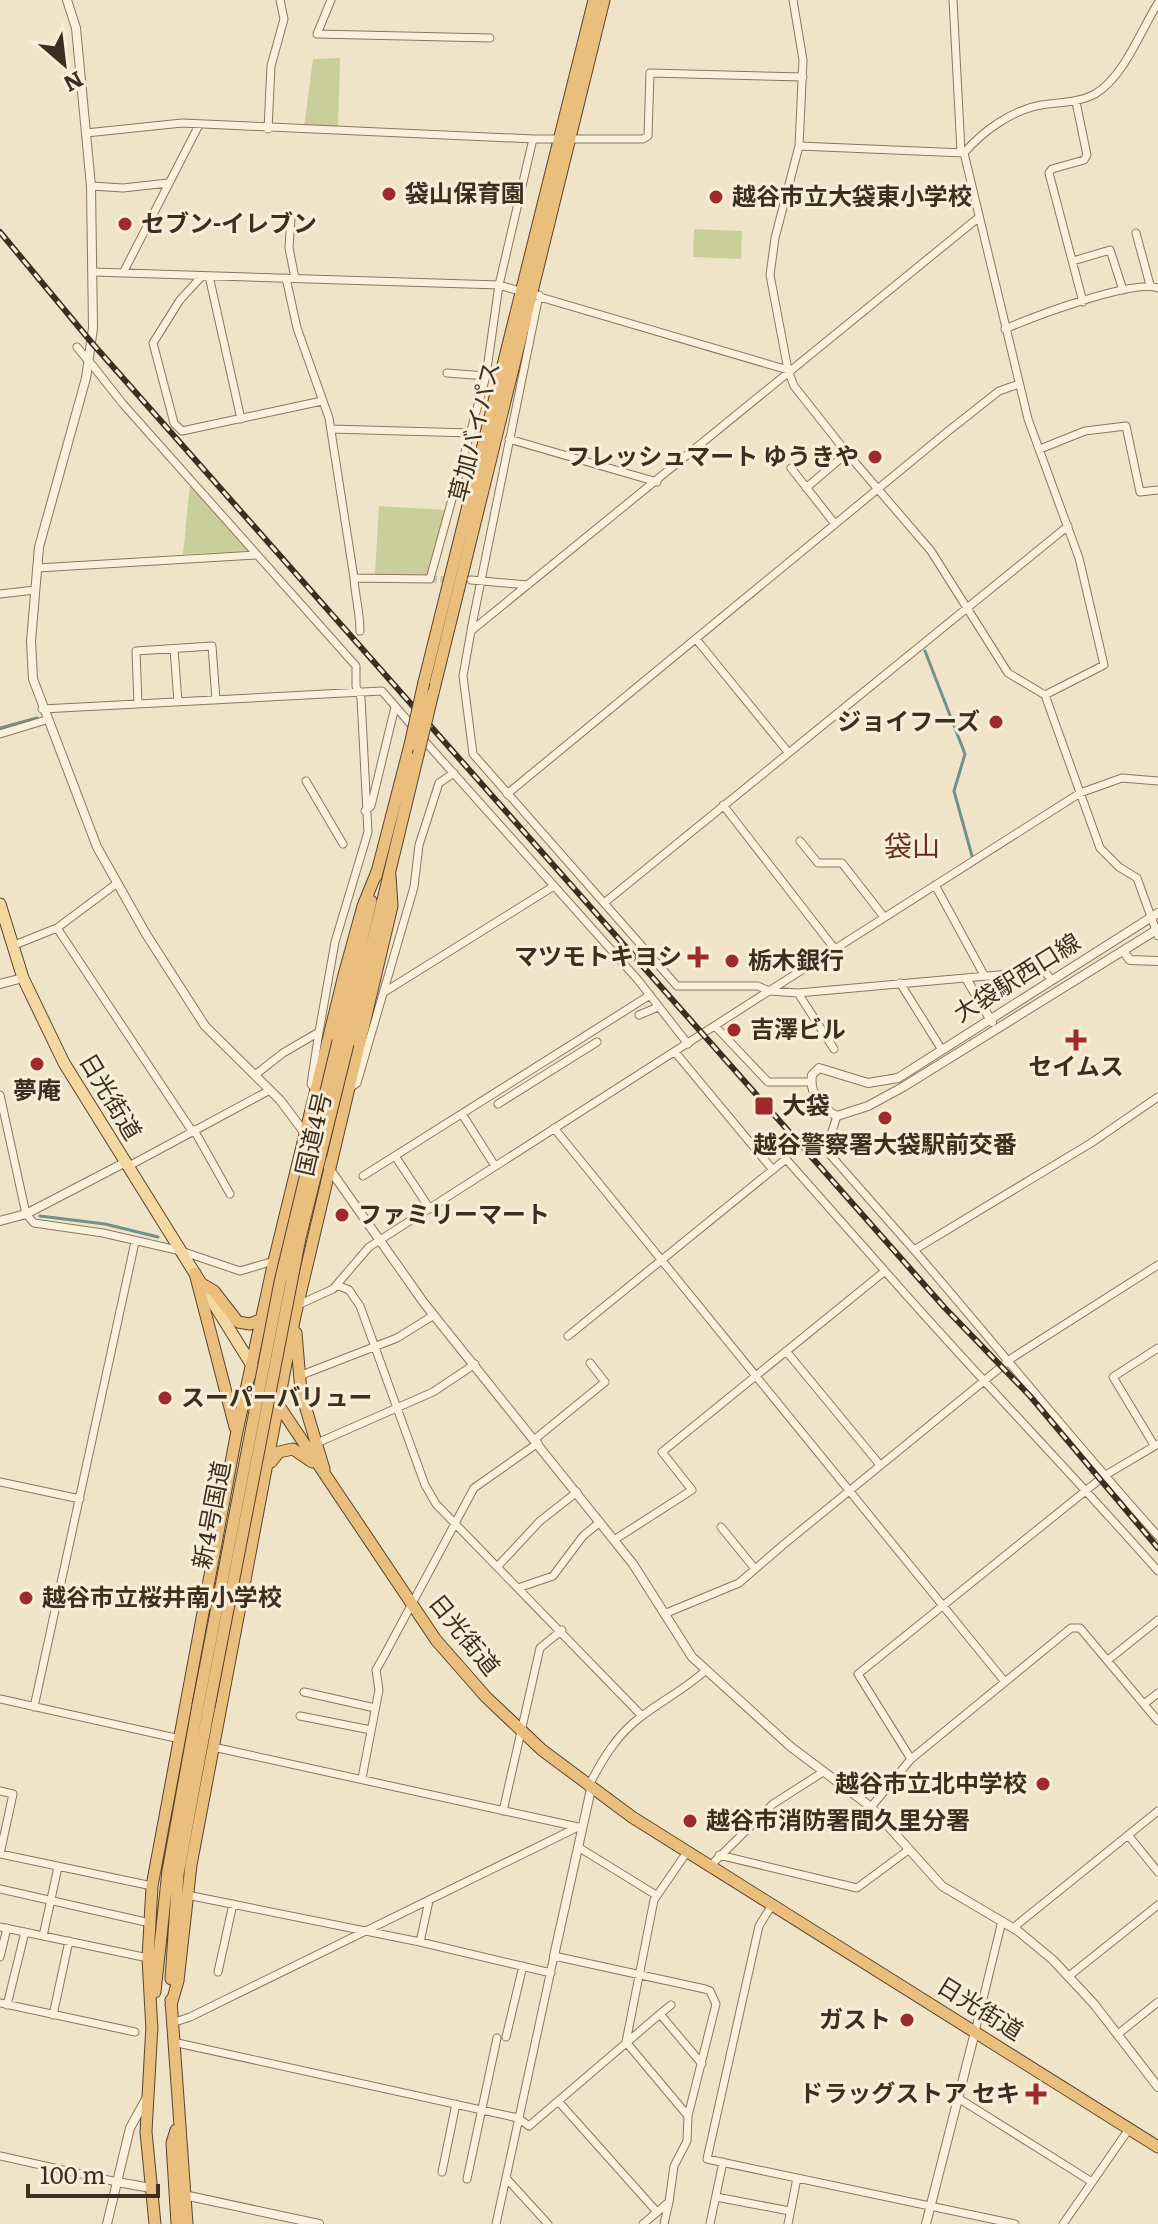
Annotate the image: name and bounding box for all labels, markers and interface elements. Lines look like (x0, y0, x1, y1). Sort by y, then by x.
north arrow (24, 24, 104, 104)
text: N (58, 64, 90, 102)
place label: 袋山保育園 (404, 174, 525, 209)
place label: 越谷市立大袋東小学校 (732, 177, 972, 212)
marker: 袋山保育園 (380, 185, 398, 203)
marker: 越谷市立大袋東小学校 (707, 188, 725, 206)
place label: セブン-イレブン (141, 204, 317, 239)
marker: セブン-イレブン (116, 215, 134, 233)
street label: 草加バイパス (438, 358, 507, 505)
place label: フレッシュマート ゆうきや (566, 437, 859, 472)
marker: フレッシュマート ゆうきや (866, 448, 884, 466)
place label: ジョイフーズ (837, 702, 980, 737)
marker: ジョイフーズ (987, 713, 1005, 731)
district label: 袋山 (884, 823, 940, 865)
street label: 大袋駅西口線 (945, 923, 1086, 1029)
place label: マツモトキヨシ (514, 937, 682, 972)
place label: 栃木銀行 (748, 941, 844, 976)
marker: マツモトキヨシ (689, 948, 707, 966)
marker: 栃木銀行 (723, 952, 741, 970)
place label: 吉澤ビル (750, 1010, 846, 1045)
marker: 吉澤ビル (725, 1021, 743, 1039)
marker: セイムス (1067, 1031, 1085, 1049)
street label: 日光街道 (72, 1046, 152, 1146)
place label: セイムス (1028, 1047, 1124, 1082)
marker: 夢庵 (28, 1055, 46, 1073)
place label: 夢庵 (13, 1071, 61, 1106)
place label: 大袋 (782, 1086, 830, 1121)
street label: 国道4号 (285, 1088, 338, 1179)
marker: 大袋 (753, 1095, 775, 1117)
marker: 越谷警察署大袋駅前交番 (876, 1109, 894, 1127)
place label: 越谷警察署大袋駅前交番 (753, 1125, 1017, 1160)
place label: ファミリーマート (358, 1195, 550, 1230)
marker: ファミリーマート (333, 1206, 351, 1224)
place label: スーパーバリュー (181, 1378, 373, 1413)
marker: スーパーバリュー (156, 1389, 174, 1407)
street label: 新4号国道 (182, 1458, 237, 1571)
place label: 越谷市立桜井南小学校 (42, 1578, 282, 1613)
street label: 日光街道 (422, 1585, 510, 1682)
marker: 越谷市立桜井南小学校 (17, 1589, 35, 1607)
place label: 越谷市立北中学校 (835, 1764, 1027, 1799)
marker: 越谷市立北中学校 (1034, 1775, 1052, 1793)
place label: 越谷市消防署間久里分署 (706, 1801, 970, 1836)
marker: 越谷市消防署間久里分署 (681, 1812, 699, 1830)
street label: 日光街道 (931, 1967, 1031, 2047)
place label: ガスト (819, 2000, 891, 2035)
marker: ガスト (898, 2011, 916, 2029)
place label: ドラッグストア セキ (799, 2074, 1020, 2109)
marker: ドラッグストア セキ (1027, 2085, 1045, 2103)
scale bar (28, 2148, 158, 2198)
text: 100 m (40, 2156, 106, 2191)

